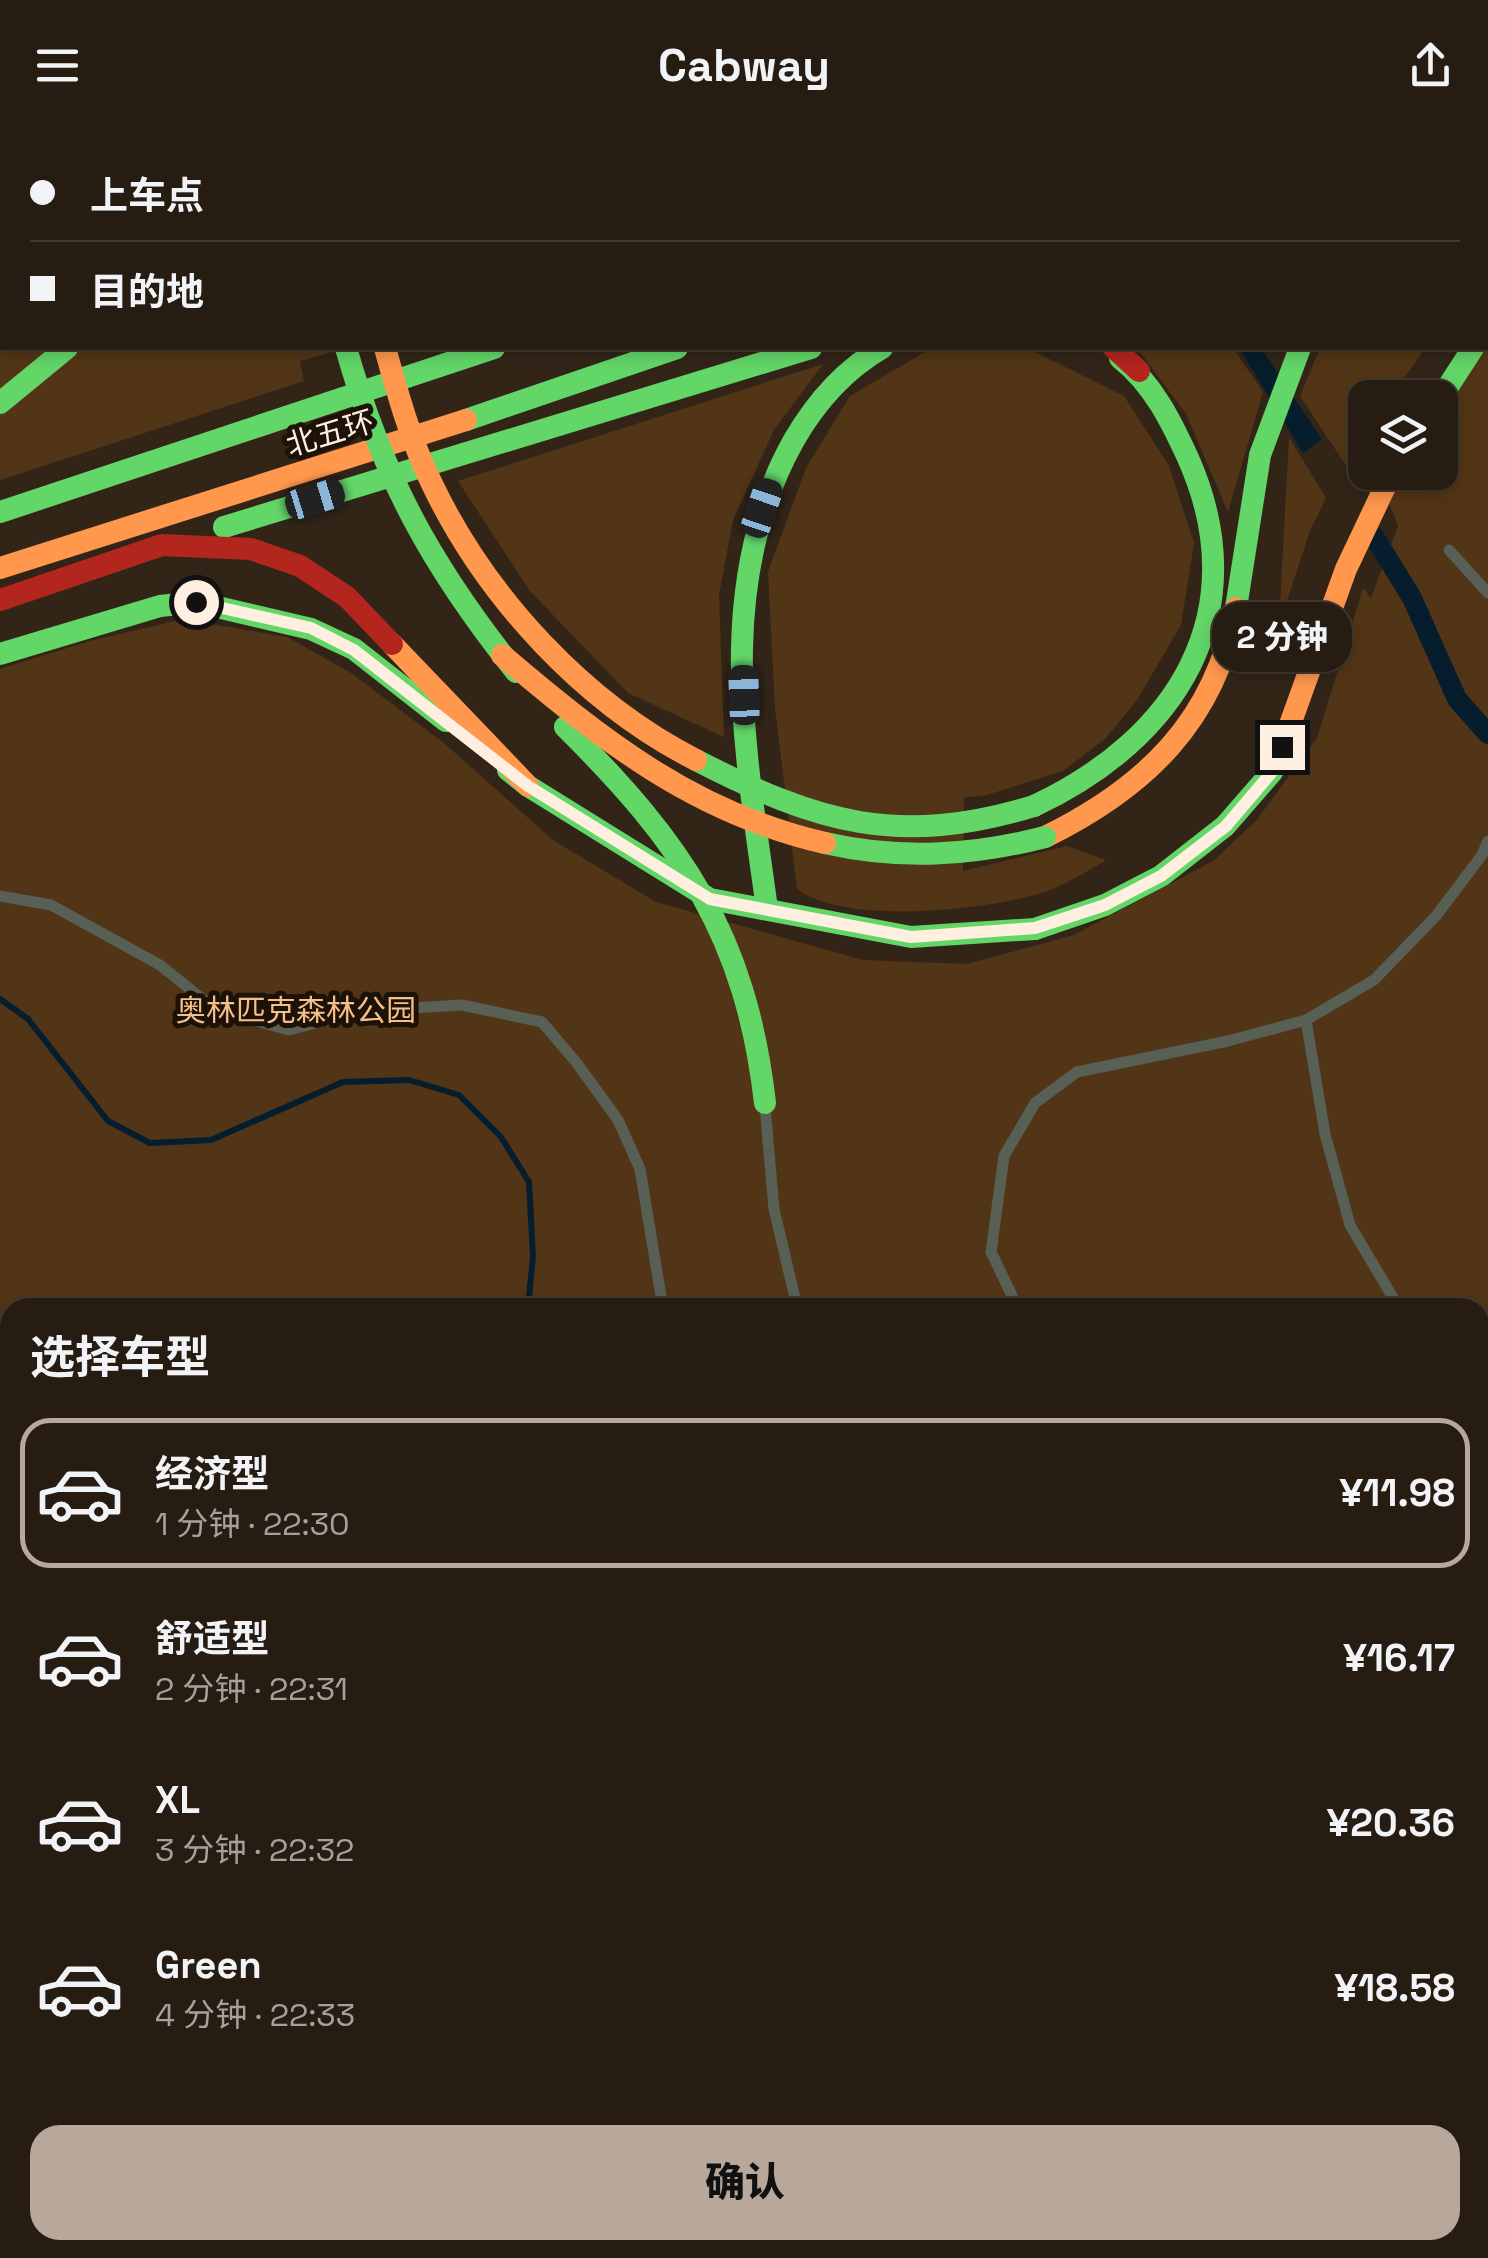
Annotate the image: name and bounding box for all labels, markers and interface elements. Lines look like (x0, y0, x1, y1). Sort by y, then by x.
text: Cabway (658, 37, 830, 94)
icon: menu (30, 38, 85, 93)
icon: share (1403, 38, 1458, 93)
text: 上车点 (90, 172, 204, 220)
text: 目的地 (90, 268, 204, 316)
map controls (1348, 380, 1458, 490)
button: layers (1348, 380, 1458, 490)
street label: 北五环 (281, 401, 379, 465)
car (738, 475, 786, 541)
car (282, 476, 348, 522)
route start (174, 580, 219, 625)
callout: 2 分钟 (1212, 602, 1352, 672)
text: 2 分钟 (1236, 617, 1328, 657)
car (728, 664, 760, 726)
route end (1260, 725, 1305, 770)
park label: 奥林匹克森林公园 (176, 991, 416, 1030)
text: 选择车型 (30, 1329, 210, 1386)
icon: car (35, 1448, 125, 1538)
text: 经济型 (155, 1450, 269, 1498)
text: ¥11.98 (1340, 1469, 1455, 1517)
text: 1 分钟 · 22:30 (155, 1504, 350, 1544)
icon: car (35, 1613, 125, 1703)
text: 舒适型 (155, 1615, 269, 1663)
text: ¥16.17 (1343, 1634, 1455, 1682)
text: 2 分钟 · 22:31 (155, 1669, 348, 1709)
text: XL (155, 1776, 200, 1824)
icon: car (35, 1778, 125, 1868)
text: ¥20.36 (1327, 1799, 1455, 1847)
text: 3 分钟 · 22:32 (155, 1830, 354, 1870)
text: Green (155, 1941, 262, 1989)
icon: car (35, 1943, 125, 2033)
text: ¥18.58 (1335, 1964, 1455, 2012)
text: 4 分钟 · 22:33 (155, 1995, 355, 2035)
button: 确认 (30, 2125, 1460, 2240)

